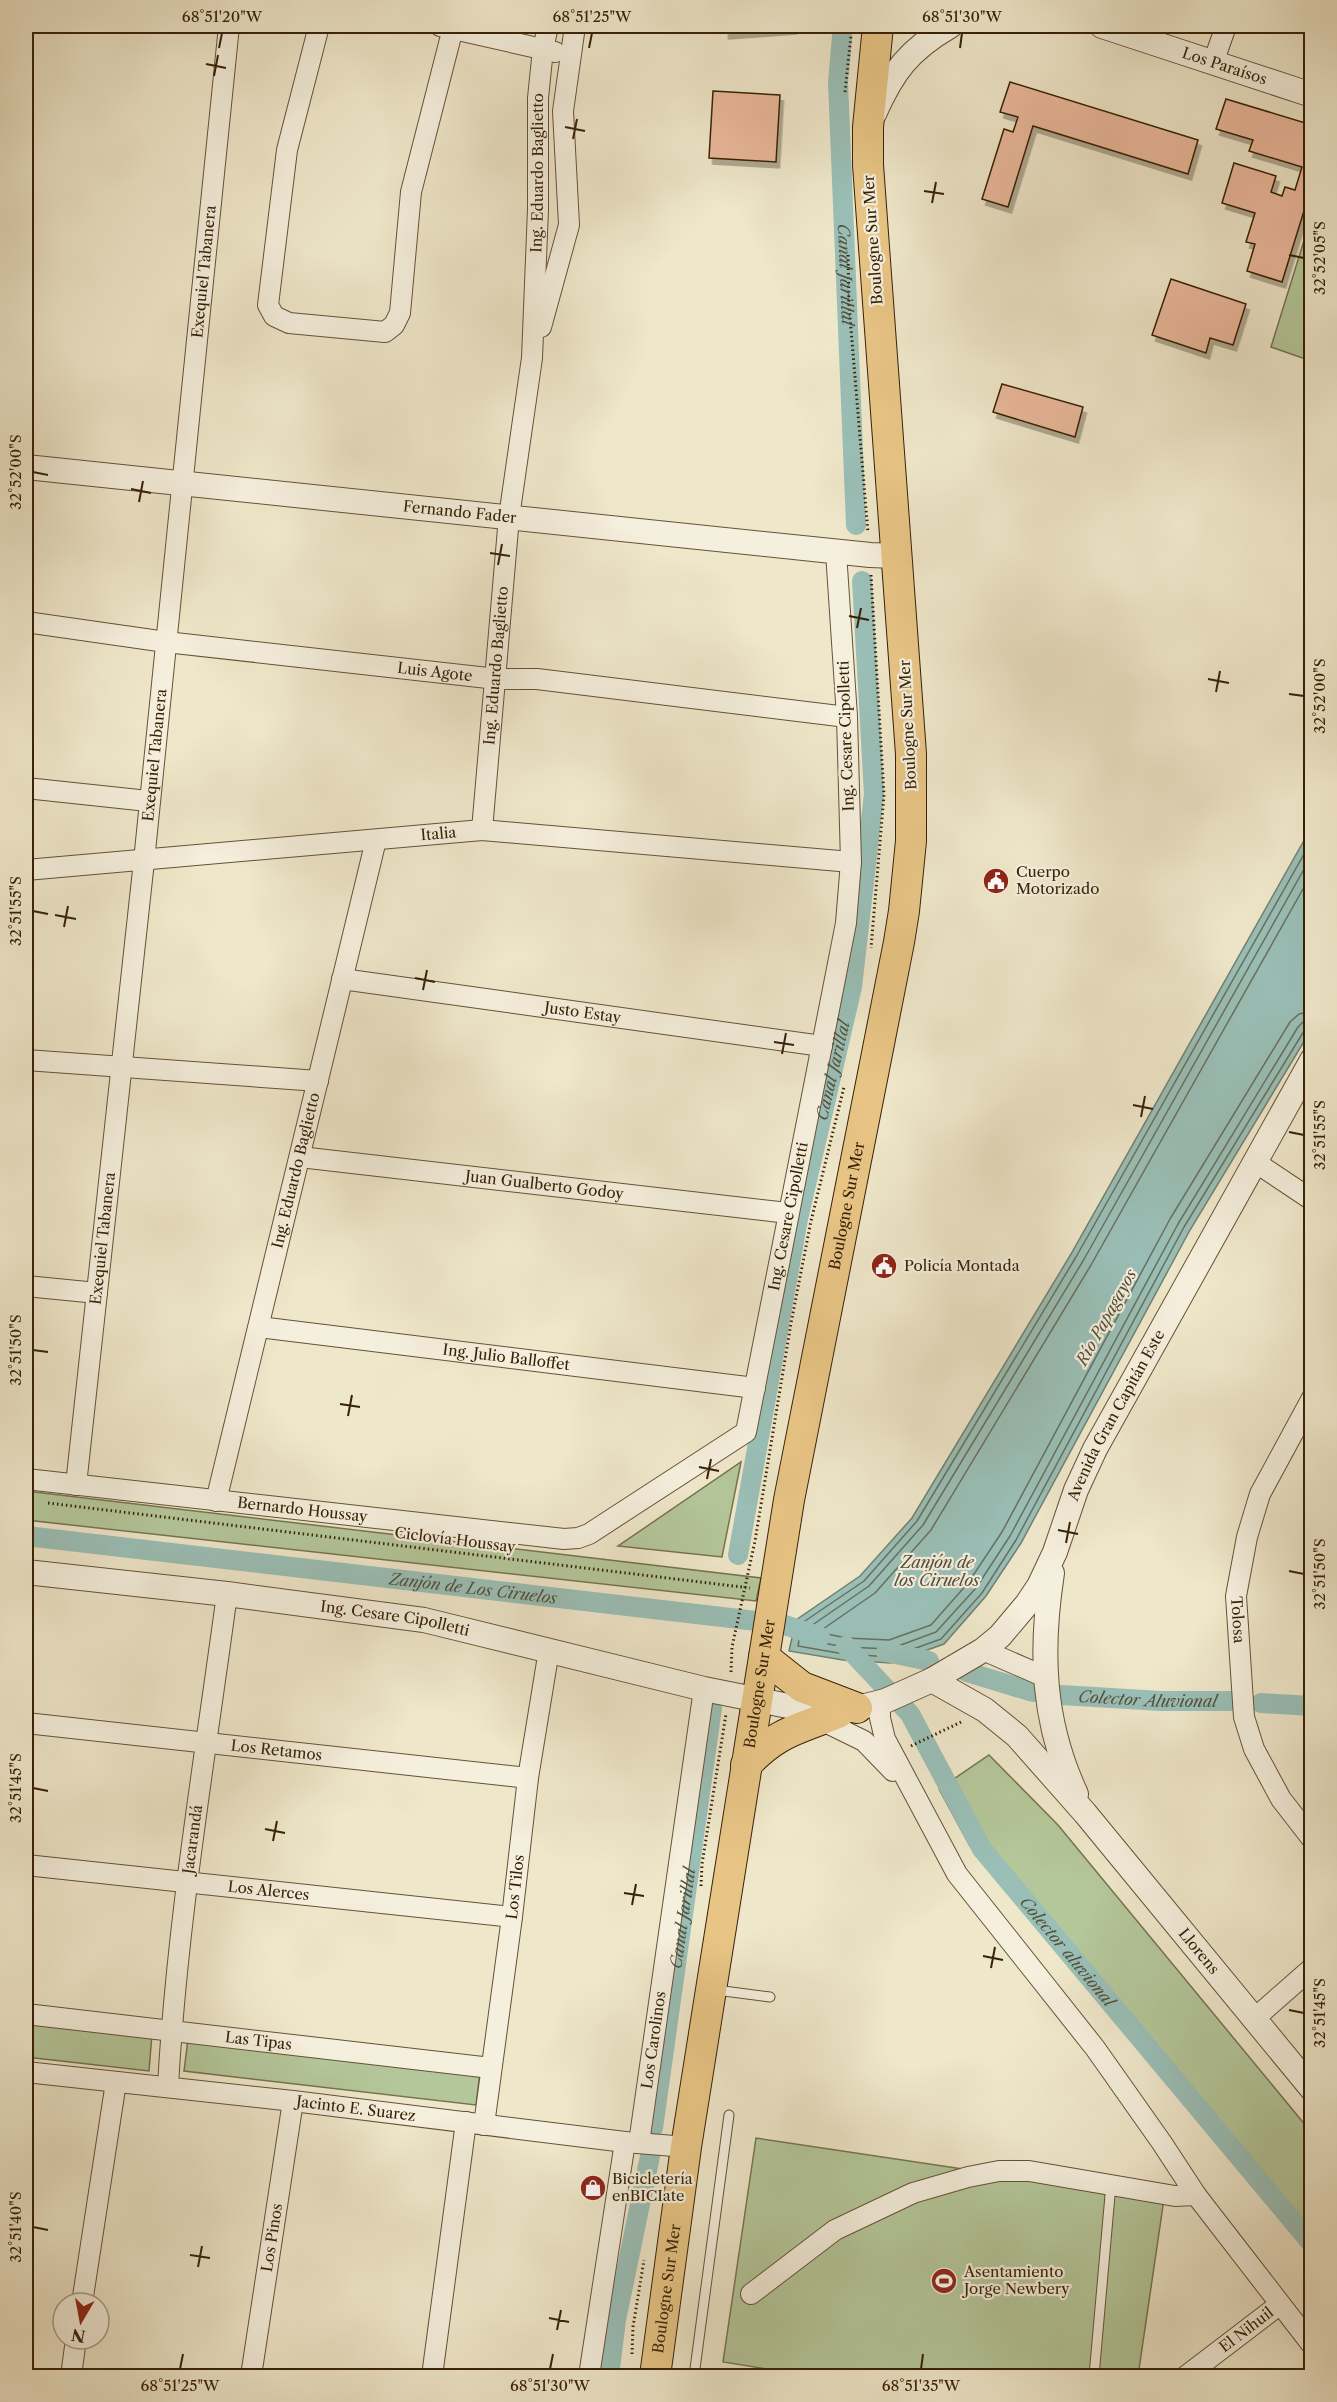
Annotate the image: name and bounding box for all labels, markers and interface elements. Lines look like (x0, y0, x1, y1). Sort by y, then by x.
text: 68°51'20"W (182, 7, 263, 26)
text: 68°51'25"W (553, 7, 632, 26)
text: 68°51'30"W (922, 7, 1003, 26)
street label: Los Paraísos (1180, 43, 1270, 89)
street label: Ing. Eduardo Baglietto (526, 92, 547, 253)
street label: Boulogne Sur Mer (858, 174, 887, 306)
street label: Exequiel Tabanera (187, 204, 220, 339)
text: 32°52'05"S (1310, 221, 1329, 295)
water label: Canal Jarillal (834, 223, 858, 328)
text: 32°52'00"S (6, 434, 25, 510)
street label: Fernando Fader (402, 496, 518, 527)
street label: Ing. Eduardo Baglietto (479, 585, 512, 746)
street label: Luis Agote (396, 658, 474, 685)
text: 32°52'00"S (1310, 658, 1329, 734)
street label: Boulogne Sur Mer (895, 659, 920, 790)
street label: Ing. Cesare Cipolletti (833, 660, 858, 812)
street label: Exequiel Tabanera (138, 688, 170, 822)
street label: Italia (420, 822, 457, 844)
place label: Cuerpo Motorizado (1016, 862, 1099, 898)
public building icon: Cuerpo Motorizado (981, 866, 1011, 896)
text: 32°51'55"S (6, 876, 25, 946)
street label: Justo Estay (541, 997, 623, 1027)
water label: Canal Jarillal (811, 1017, 854, 1122)
street label: Ing. Eduardo Baglietto (267, 1091, 324, 1250)
text: 32°51'55"S (1310, 1100, 1329, 1170)
street label: Boulogne Sur Mer (825, 1139, 869, 1271)
street label: Ing. Cesare Cipolletti (764, 1140, 812, 1292)
street label: Juan Gualberto Godoy (462, 1166, 625, 1203)
street label: Exequiel Tabanera (86, 1171, 119, 1306)
public building icon: Policía Montada (869, 1251, 899, 1281)
place label: Policía Montada (904, 1256, 1020, 1275)
water label: Río Papagayos (1070, 1265, 1141, 1370)
text: 32°51'50"S (6, 1314, 25, 1386)
street label: Avenida Gran Capitán Este (1063, 1326, 1169, 1504)
street label: Ing. Julio Balloffet (442, 1340, 572, 1374)
street label: Bernardo Houssay (236, 1493, 369, 1526)
street label: Ciclovía Houssay (394, 1523, 517, 1556)
text: 32°51'50"S (1310, 1538, 1329, 1610)
water label: Zanjón de los Ciruelos (894, 1552, 980, 1590)
water label: Zanjón de Los Ciruelos (387, 1568, 558, 1608)
street label: Ing. Cesare Cipolletti (319, 1596, 472, 1640)
street label: Tolosa (1227, 1596, 1249, 1644)
street label: Boulogne Sur Mer (740, 1617, 779, 1750)
water label: Colector Aluvional (1078, 1686, 1219, 1711)
street label: Los Retamos (230, 1736, 323, 1764)
text: 32°51'45"S (6, 1753, 25, 1823)
street label: Jacarandá (178, 1803, 206, 1877)
street label: Los Tilos (502, 1854, 528, 1920)
water label: Canal Jarillal (666, 1864, 700, 1970)
street label: Los Alerces (227, 1877, 310, 1904)
water label: Colector aluvional (1016, 1892, 1121, 2012)
street label: Llorens (1175, 1924, 1224, 1978)
text: 32°51'45"S (1310, 1978, 1329, 2048)
street label: Los Carolinos (637, 1990, 670, 2090)
street label: Las Tipas (224, 2027, 293, 2054)
street label: Jacinto E. Suarez (293, 2091, 417, 2125)
place label: Bicicletería enBICIate (612, 2169, 693, 2205)
shop icon: Bicicletería enBICIate (578, 2173, 608, 2203)
text: 32°51'40"S (6, 2191, 25, 2263)
street label: Los Pinos (257, 2202, 286, 2273)
street label: Boulogne Sur Mer (648, 2222, 685, 2354)
place label: Asentamiento Jorge Newbery (962, 2262, 1070, 2298)
sports icon: Asentamiento Jorge Newbery (929, 2266, 959, 2296)
north arrow (51, 2291, 111, 2351)
street label: El Nihuil (1215, 2302, 1277, 2356)
text: N (70, 2325, 87, 2347)
text: 68°51'25"W (141, 2376, 220, 2395)
text: 68°51'30"W (510, 2376, 591, 2395)
text: 68°51'35"W (882, 2376, 961, 2395)

